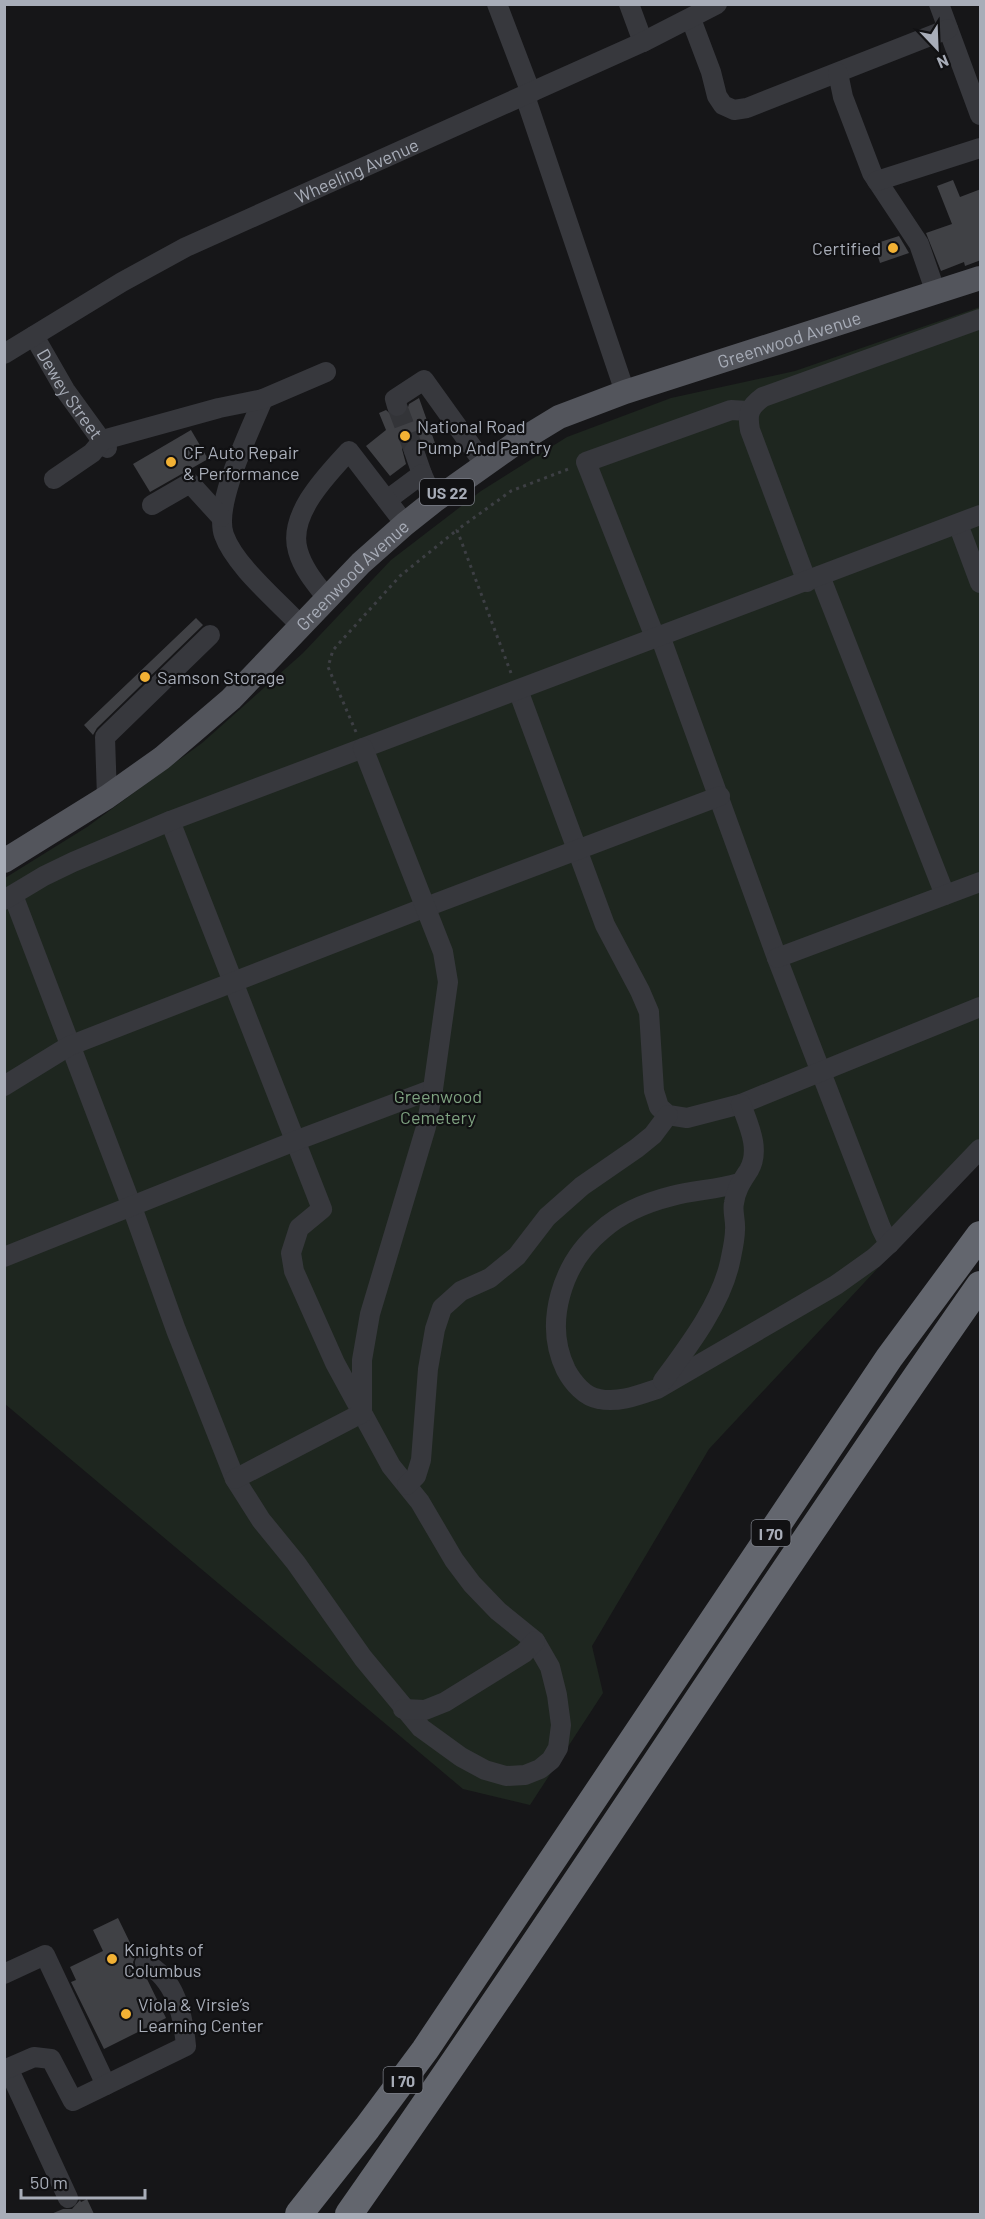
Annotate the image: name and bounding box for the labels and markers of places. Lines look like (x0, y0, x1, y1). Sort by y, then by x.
place label: Certified (812, 237, 881, 259)
marker: Certified (886, 241, 900, 255)
place label: National Road Pump And Pantry (417, 415, 551, 458)
marker: National Road Pump And Pantry (398, 429, 412, 443)
place label: CF Auto Repair & Performance (183, 441, 300, 484)
marker: CF Auto Repair & Performance (164, 455, 178, 469)
place label: Samson Storage (157, 666, 285, 688)
marker: Samson Storage (138, 670, 152, 684)
place label: Knights of Columbus (124, 1938, 204, 1981)
marker: Knights of Columbus (105, 1952, 119, 1966)
place label: Viola & Virsie’s Learning Center (138, 1993, 264, 2036)
marker: Viola & Virsie’s Learning Center (119, 2007, 133, 2021)

